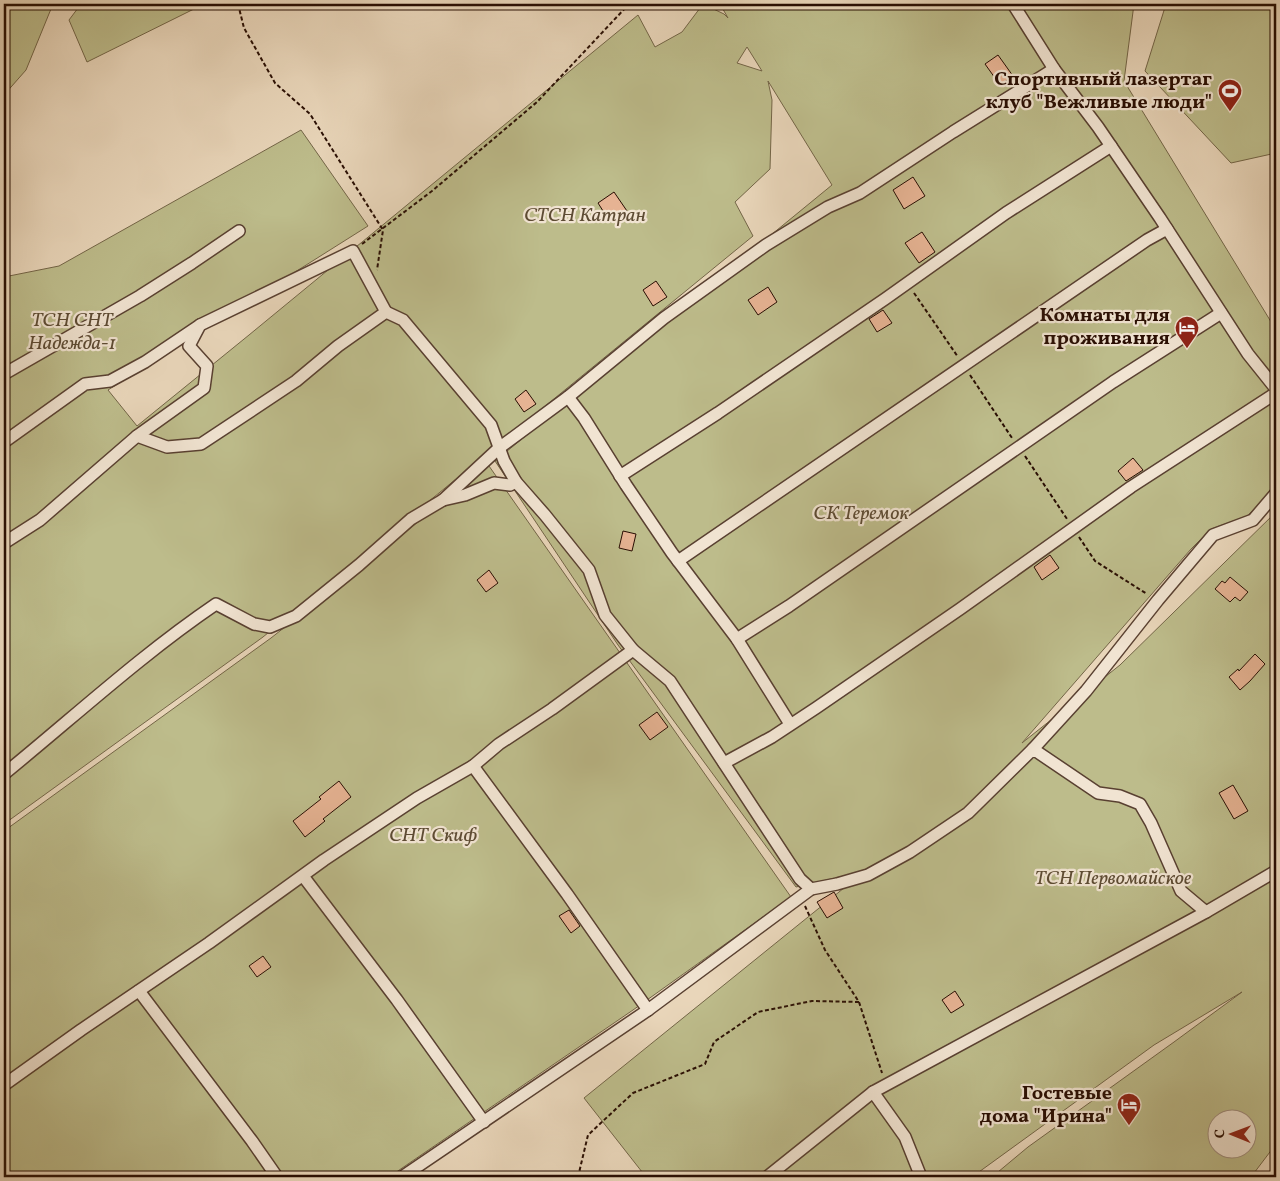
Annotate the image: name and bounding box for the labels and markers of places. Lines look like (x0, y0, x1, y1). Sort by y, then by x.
place label: Спортивный лазертаг клуб "Вежливые люди" (986, 66, 1212, 117)
sports icon: Спортивный лазертаг клуб "Вежливые люди" (1217, 78, 1243, 112)
place label: Комнаты для проживания (1040, 302, 1170, 353)
hotel icon: Комнаты для проживания (1174, 315, 1200, 349)
place label: Гостевые дома "Ирина" (980, 1080, 1112, 1131)
hotel icon: Гостевые дома "Ирина" (1116, 1092, 1142, 1126)

